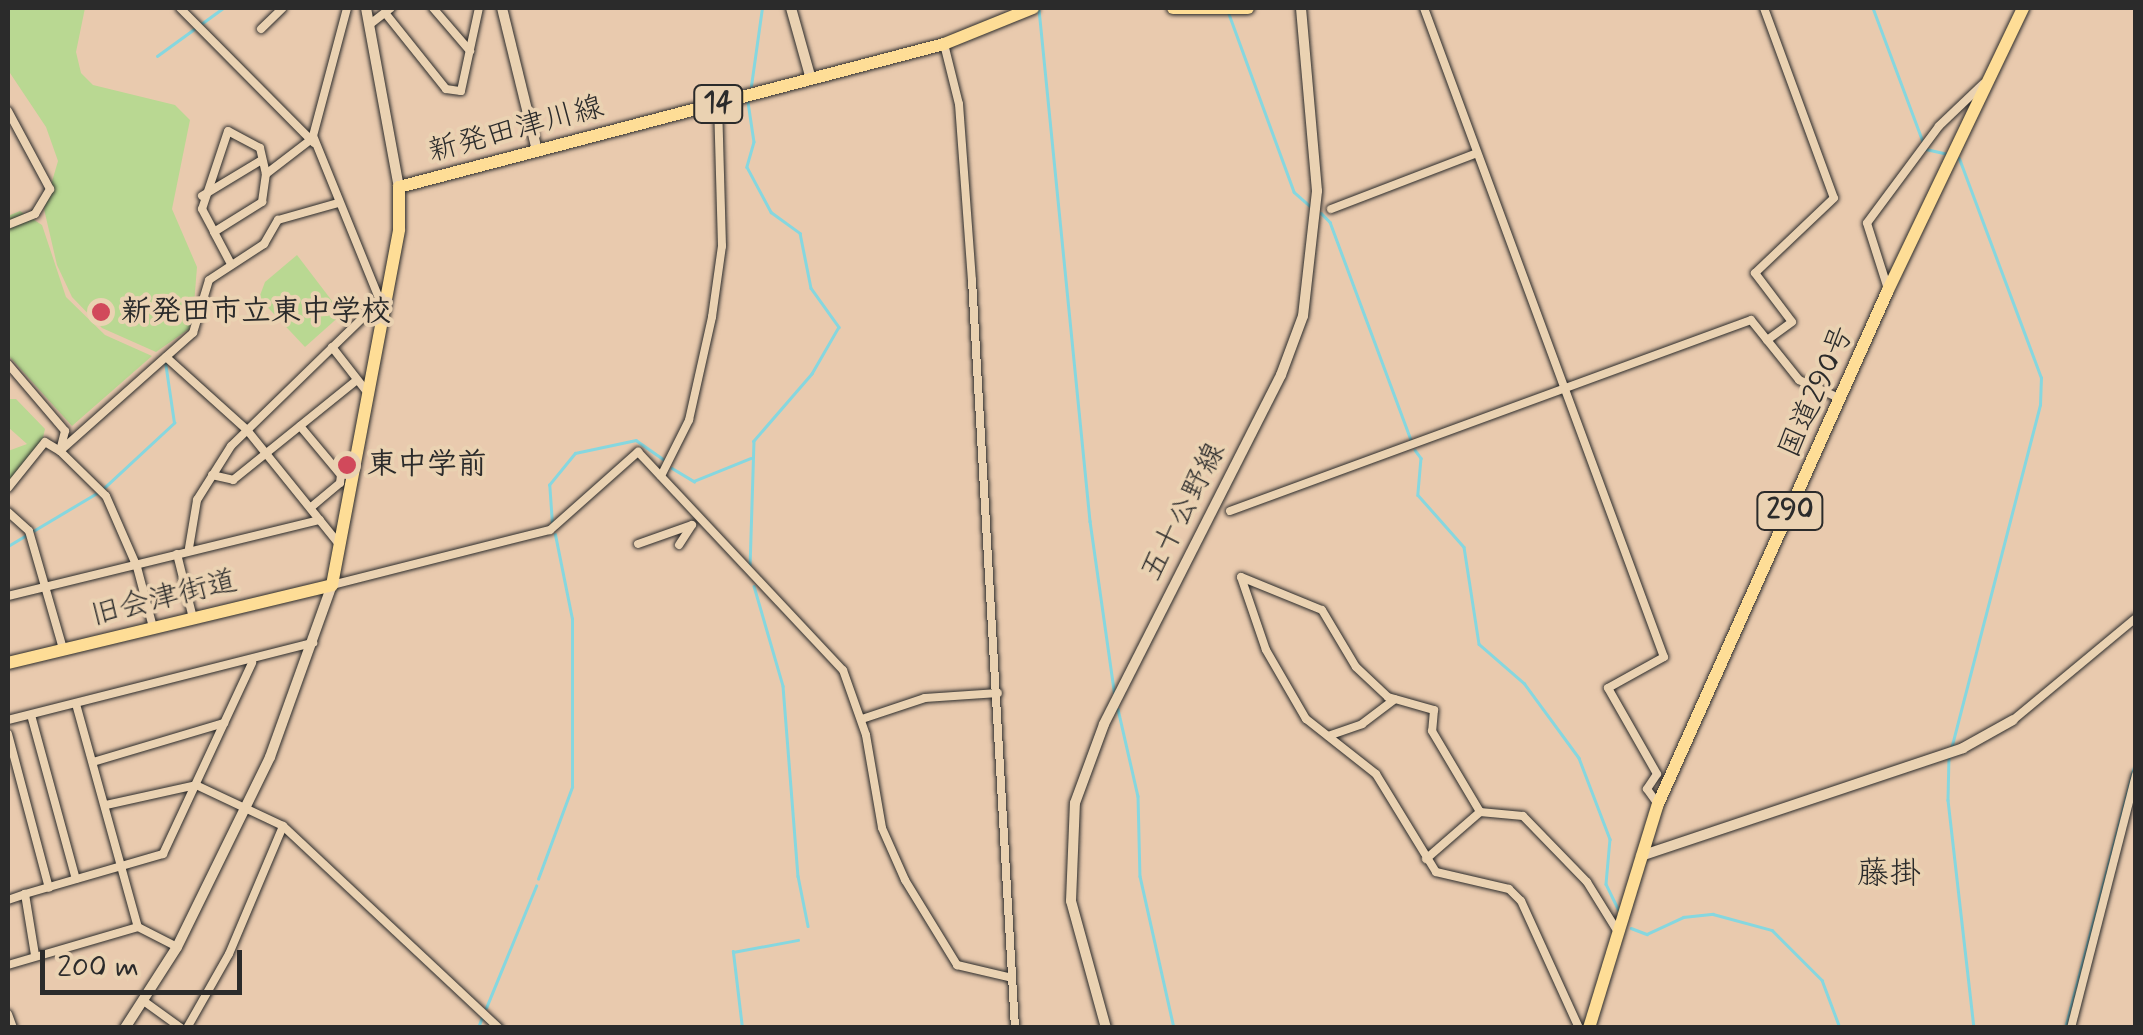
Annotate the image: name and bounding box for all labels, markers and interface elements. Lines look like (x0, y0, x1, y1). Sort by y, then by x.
road number: 14 (693, 81, 743, 127)
street label: 新発田津川線 (424, 89, 608, 171)
place label: 新発田市立東中学校 (121, 294, 391, 330)
marker: 新発田市立東中学校 (90, 301, 112, 323)
street label: 国道290号 (1772, 320, 1862, 464)
street label: 五十公野線 (1134, 437, 1234, 587)
place label: 東中学前 (367, 447, 487, 483)
marker: 東中学前 (336, 454, 358, 476)
road number: 290 (1755, 488, 1825, 534)
street label: 旧会津街道 (87, 563, 241, 635)
district label: 藤掛 (1857, 855, 1921, 893)
scale bar (45, 930, 248, 992)
text: 200 m (57, 948, 139, 987)

